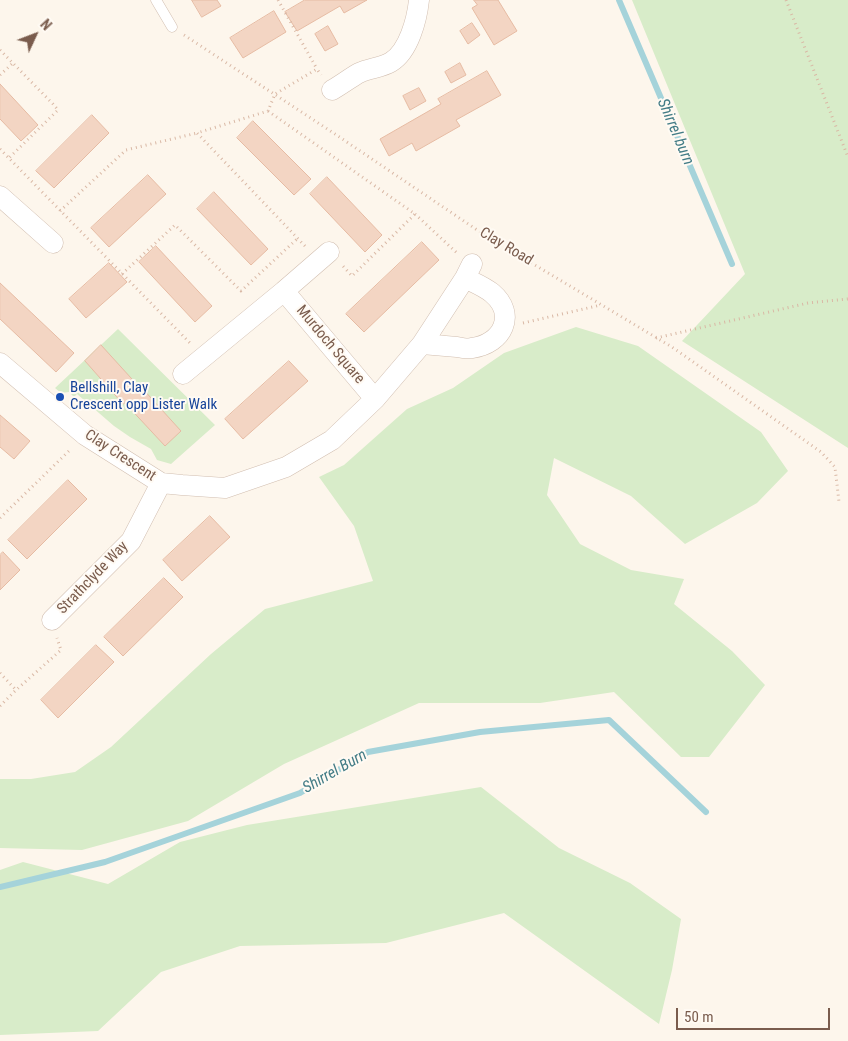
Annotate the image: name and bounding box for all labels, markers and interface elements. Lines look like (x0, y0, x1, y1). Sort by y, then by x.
north arrow (10, 10, 60, 60)
text: N (37, 16, 55, 33)
water label: Shirrel burn (652, 96, 698, 168)
street label: Clay Road (476, 224, 536, 270)
street label: Murdoch Square (292, 302, 368, 388)
place label: Bellshill, Clay Crescent opp Lister Walk (70, 379, 217, 414)
marker: Bellshill, Clay Crescent opp Lister Walk (54, 391, 66, 403)
street label: Clay Crescent (81, 426, 159, 486)
street label: Strathclyde Way (54, 538, 132, 618)
water label: Shirrel Burn (299, 746, 371, 798)
scale bar (678, 998, 832, 1030)
text: 50 m (684, 1008, 714, 1026)

